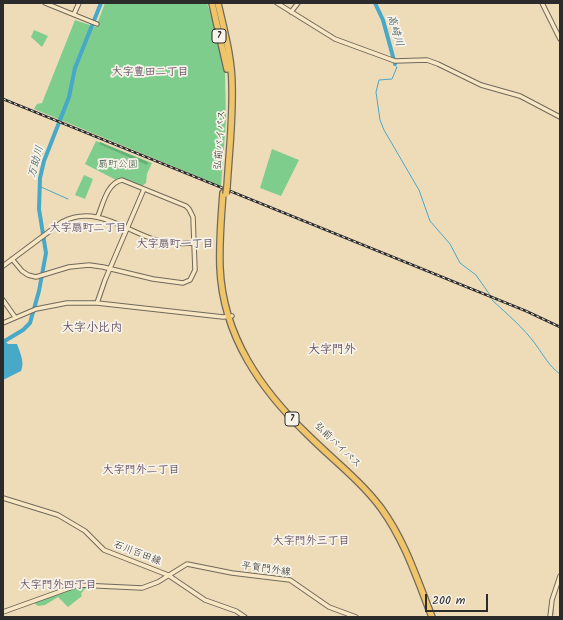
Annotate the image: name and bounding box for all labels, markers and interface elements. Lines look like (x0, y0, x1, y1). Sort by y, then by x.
water label: 高崎川 (383, 13, 405, 49)
road number: 7 (212, 29, 226, 43)
district label: 大字豊田二丁目 (112, 66, 188, 80)
street label: 弘前バイパス (213, 110, 229, 170)
water label: 万助川 (26, 144, 48, 180)
park label: 扇町公園 (98, 159, 138, 171)
district label: 大字扇町二丁目 (50, 222, 126, 236)
district label: 大字扇町一丁目 (137, 238, 213, 252)
district label: 大字小比内 (62, 322, 122, 336)
district label: 大字門外 (308, 344, 356, 358)
road number: 7 (285, 412, 299, 426)
street label: 弘前バイパス (311, 421, 363, 471)
district label: 大字門外二丁目 (103, 464, 179, 478)
district label: 大字門外三丁目 (273, 535, 349, 549)
street label: 石川百田線 (112, 539, 162, 569)
street label: 平賀門外線 (240, 561, 292, 579)
district label: 大字門外四丁目 (20, 579, 96, 593)
scale bar (427, 586, 490, 612)
text: 200 m (432, 591, 465, 610)

